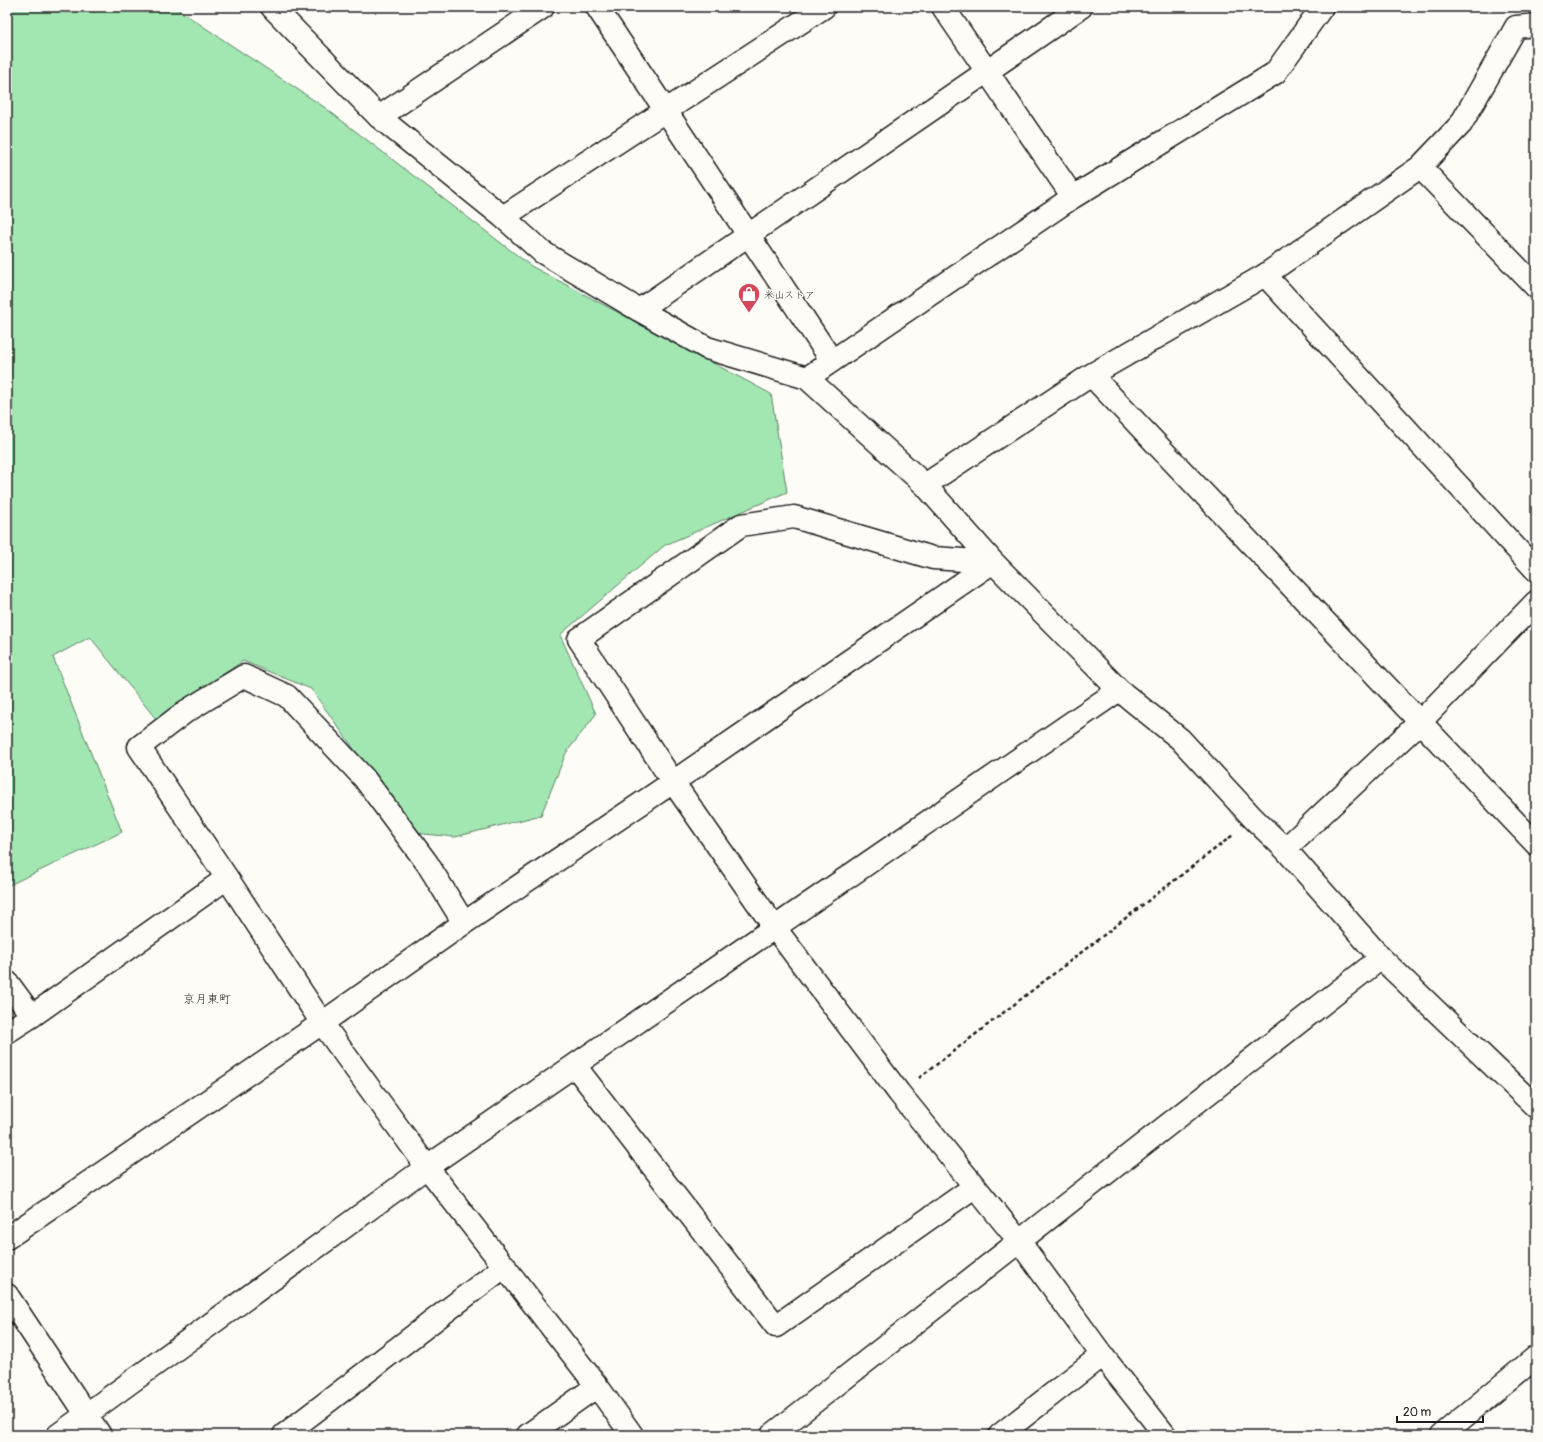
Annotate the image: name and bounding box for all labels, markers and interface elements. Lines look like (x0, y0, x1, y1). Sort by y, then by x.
shop icon: 米山ストア (736, 281, 762, 314)
place label: 米山ストア (764, 289, 815, 301)
district label: 京月東町 (183, 992, 231, 1007)
scale bar (1397, 1398, 1483, 1424)
text: 20 m (1403, 1405, 1432, 1420)

